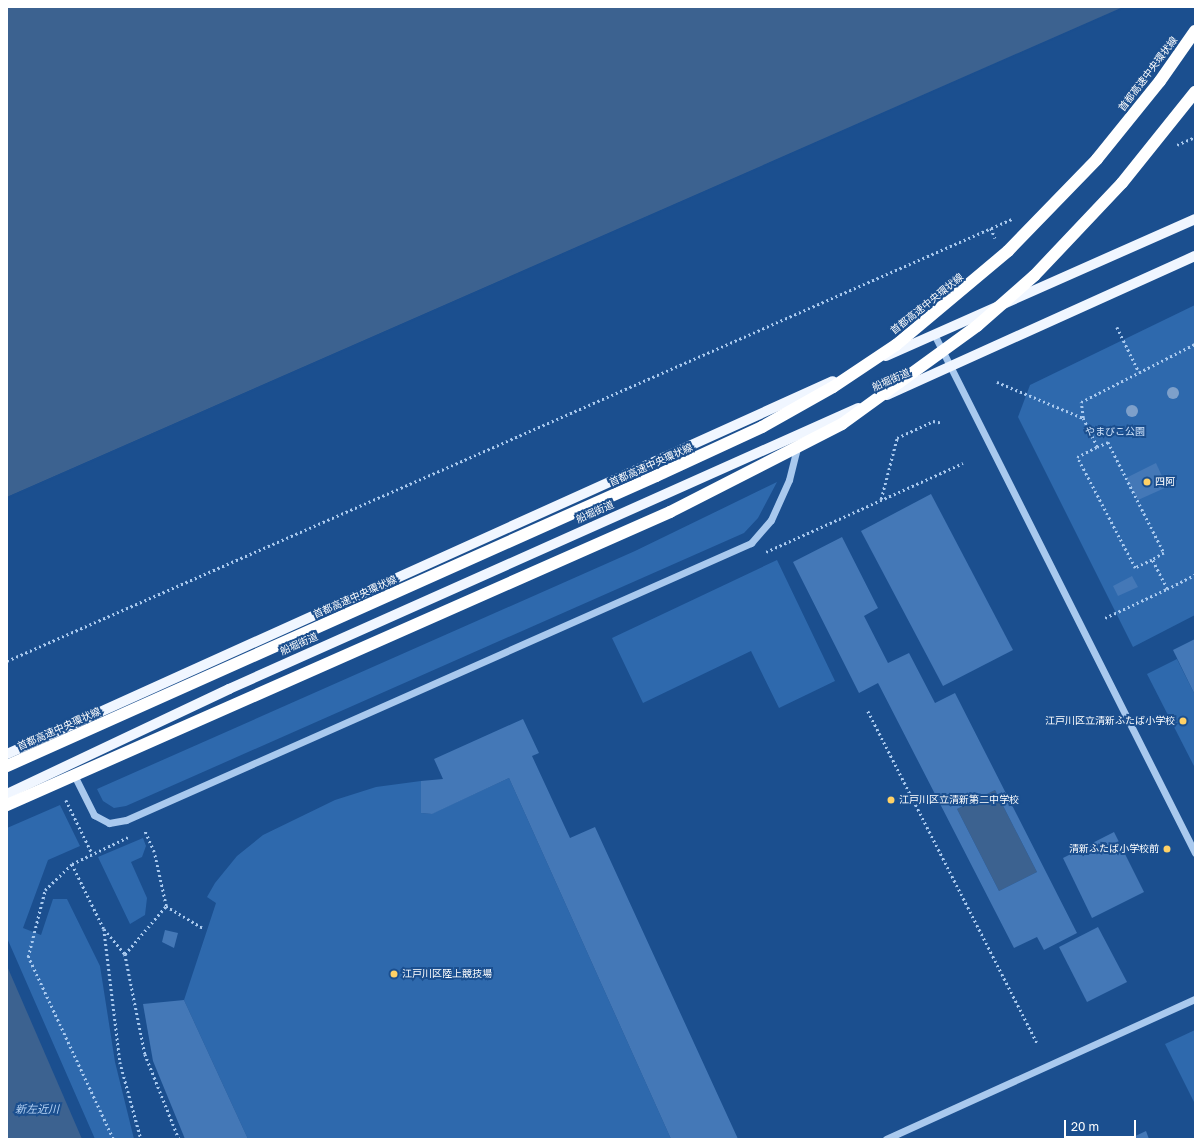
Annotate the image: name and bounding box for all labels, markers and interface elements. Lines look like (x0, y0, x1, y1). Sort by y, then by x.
street label: 首都高速中央環状線 (1116, 34, 1180, 114)
street label: 首都高速中央環状線 (888, 271, 966, 337)
street label: 船堀街道 (870, 366, 912, 394)
park label: やまびこ公園 (1085, 426, 1145, 438)
street label: 首都高速中央環状線 (607, 441, 695, 489)
place label: 四阿 (1155, 476, 1175, 488)
marker: 四阿 (1142, 477, 1152, 487)
street label: 船堀街道 (574, 498, 616, 526)
street label: 首都高速中央環状線 (311, 573, 399, 621)
street label: 船堀街道 (278, 630, 320, 658)
street label: 首都高速中央環状線 (15, 705, 103, 753)
place label: 江戸川区立清新ふたば小学校 (1045, 715, 1175, 727)
marker: 江戸川区立清新ふたば小学校 (1178, 716, 1188, 726)
place label: 江戸川区立清新第二中学校 (899, 794, 1019, 806)
marker: 江戸川区立清新第二中学校 (886, 795, 896, 805)
place label: 清新ふたば小学校前 (1069, 843, 1159, 855)
marker: 清新ふたば小学校前 (1162, 844, 1172, 854)
place label: 江戸川区陸上競技場 (402, 968, 492, 980)
marker: 江戸川区陸上競技場 (389, 969, 399, 979)
water label: 新左近川 (15, 1102, 59, 1116)
scale bar (1066, 1112, 1138, 1138)
text: 20 m (1071, 1119, 1099, 1134)

